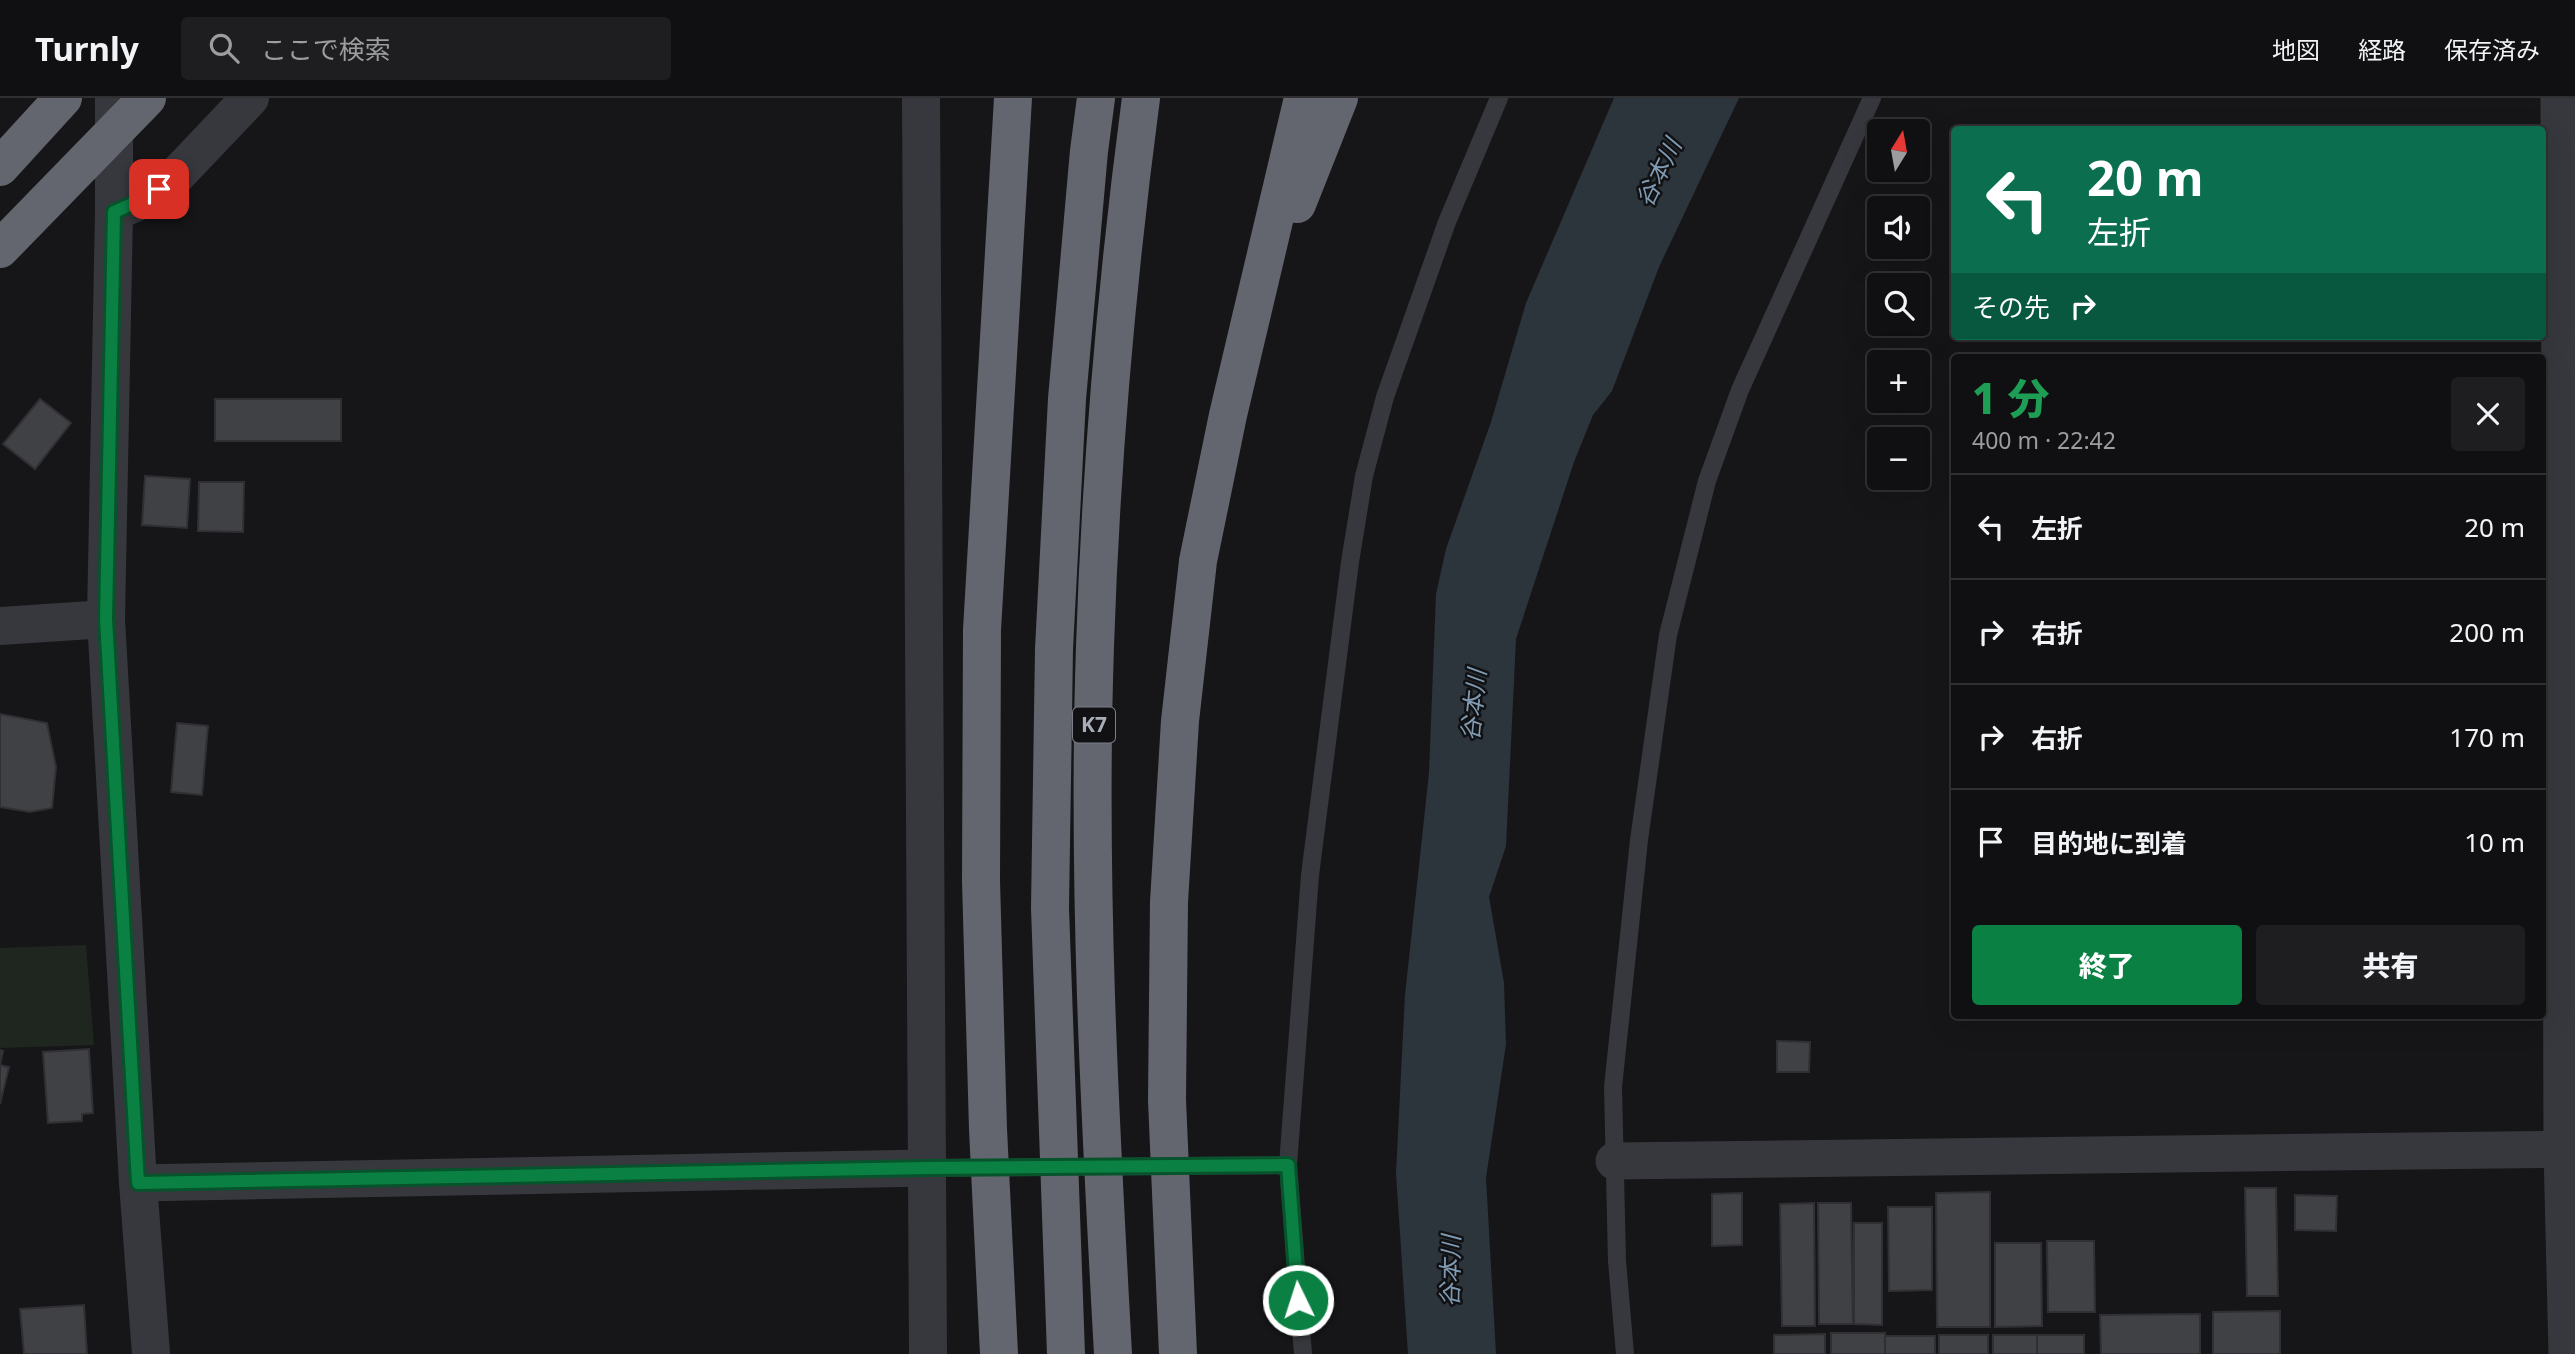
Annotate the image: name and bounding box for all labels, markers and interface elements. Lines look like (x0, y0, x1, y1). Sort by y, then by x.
search box (181, 17, 671, 80)
text: Turnly (35, 26, 139, 71)
icon: search (205, 29, 243, 67)
text: ここで検索 (261, 31, 391, 67)
text: 地図 (2272, 33, 2320, 66)
text: 経路 (2358, 33, 2406, 66)
text: 保存済み (2444, 33, 2540, 66)
north arrow (1867, 119, 1930, 182)
map controls (1867, 119, 1930, 490)
water label: 谷本川 (1627, 130, 1690, 212)
text: 20 m (2087, 144, 2204, 210)
icon: left (1972, 154, 2063, 245)
pin (129, 159, 189, 219)
icon: arrive (140, 170, 178, 208)
button: sound (1867, 196, 1930, 259)
text: 左折 (2087, 210, 2151, 253)
button: search (1867, 273, 1930, 336)
icon: right (2064, 287, 2102, 325)
text: その先 (1972, 289, 2050, 325)
button: + (1867, 350, 1930, 413)
text: 1 分 (1972, 369, 2049, 426)
button: close (2451, 377, 2525, 451)
text: 400 m · 22:42 (1972, 424, 2116, 456)
button: − (1867, 427, 1930, 490)
icon: left (1972, 508, 2010, 546)
text: 20 m (2464, 509, 2525, 545)
text: 左折 (2031, 510, 2083, 546)
icon: right (1972, 613, 2010, 651)
text: 200 m (2449, 614, 2525, 650)
text: 右折 (2031, 615, 2083, 651)
water label: 谷本川 (1452, 664, 1493, 742)
road number: K7 (1073, 708, 1115, 742)
icon: right (1972, 718, 2010, 756)
text: 170 m (2449, 719, 2525, 755)
text: 右折 (2031, 720, 2083, 756)
icon: arrive (1972, 823, 2010, 861)
text: 10 m (2464, 824, 2525, 860)
text: 目的地に到着 (2031, 825, 2187, 861)
button: 終了 (1972, 925, 2242, 1005)
button: 共有 (2256, 925, 2525, 1005)
water label: 谷本川 (1432, 1232, 1467, 1307)
position arrow (1261, 1263, 1335, 1337)

